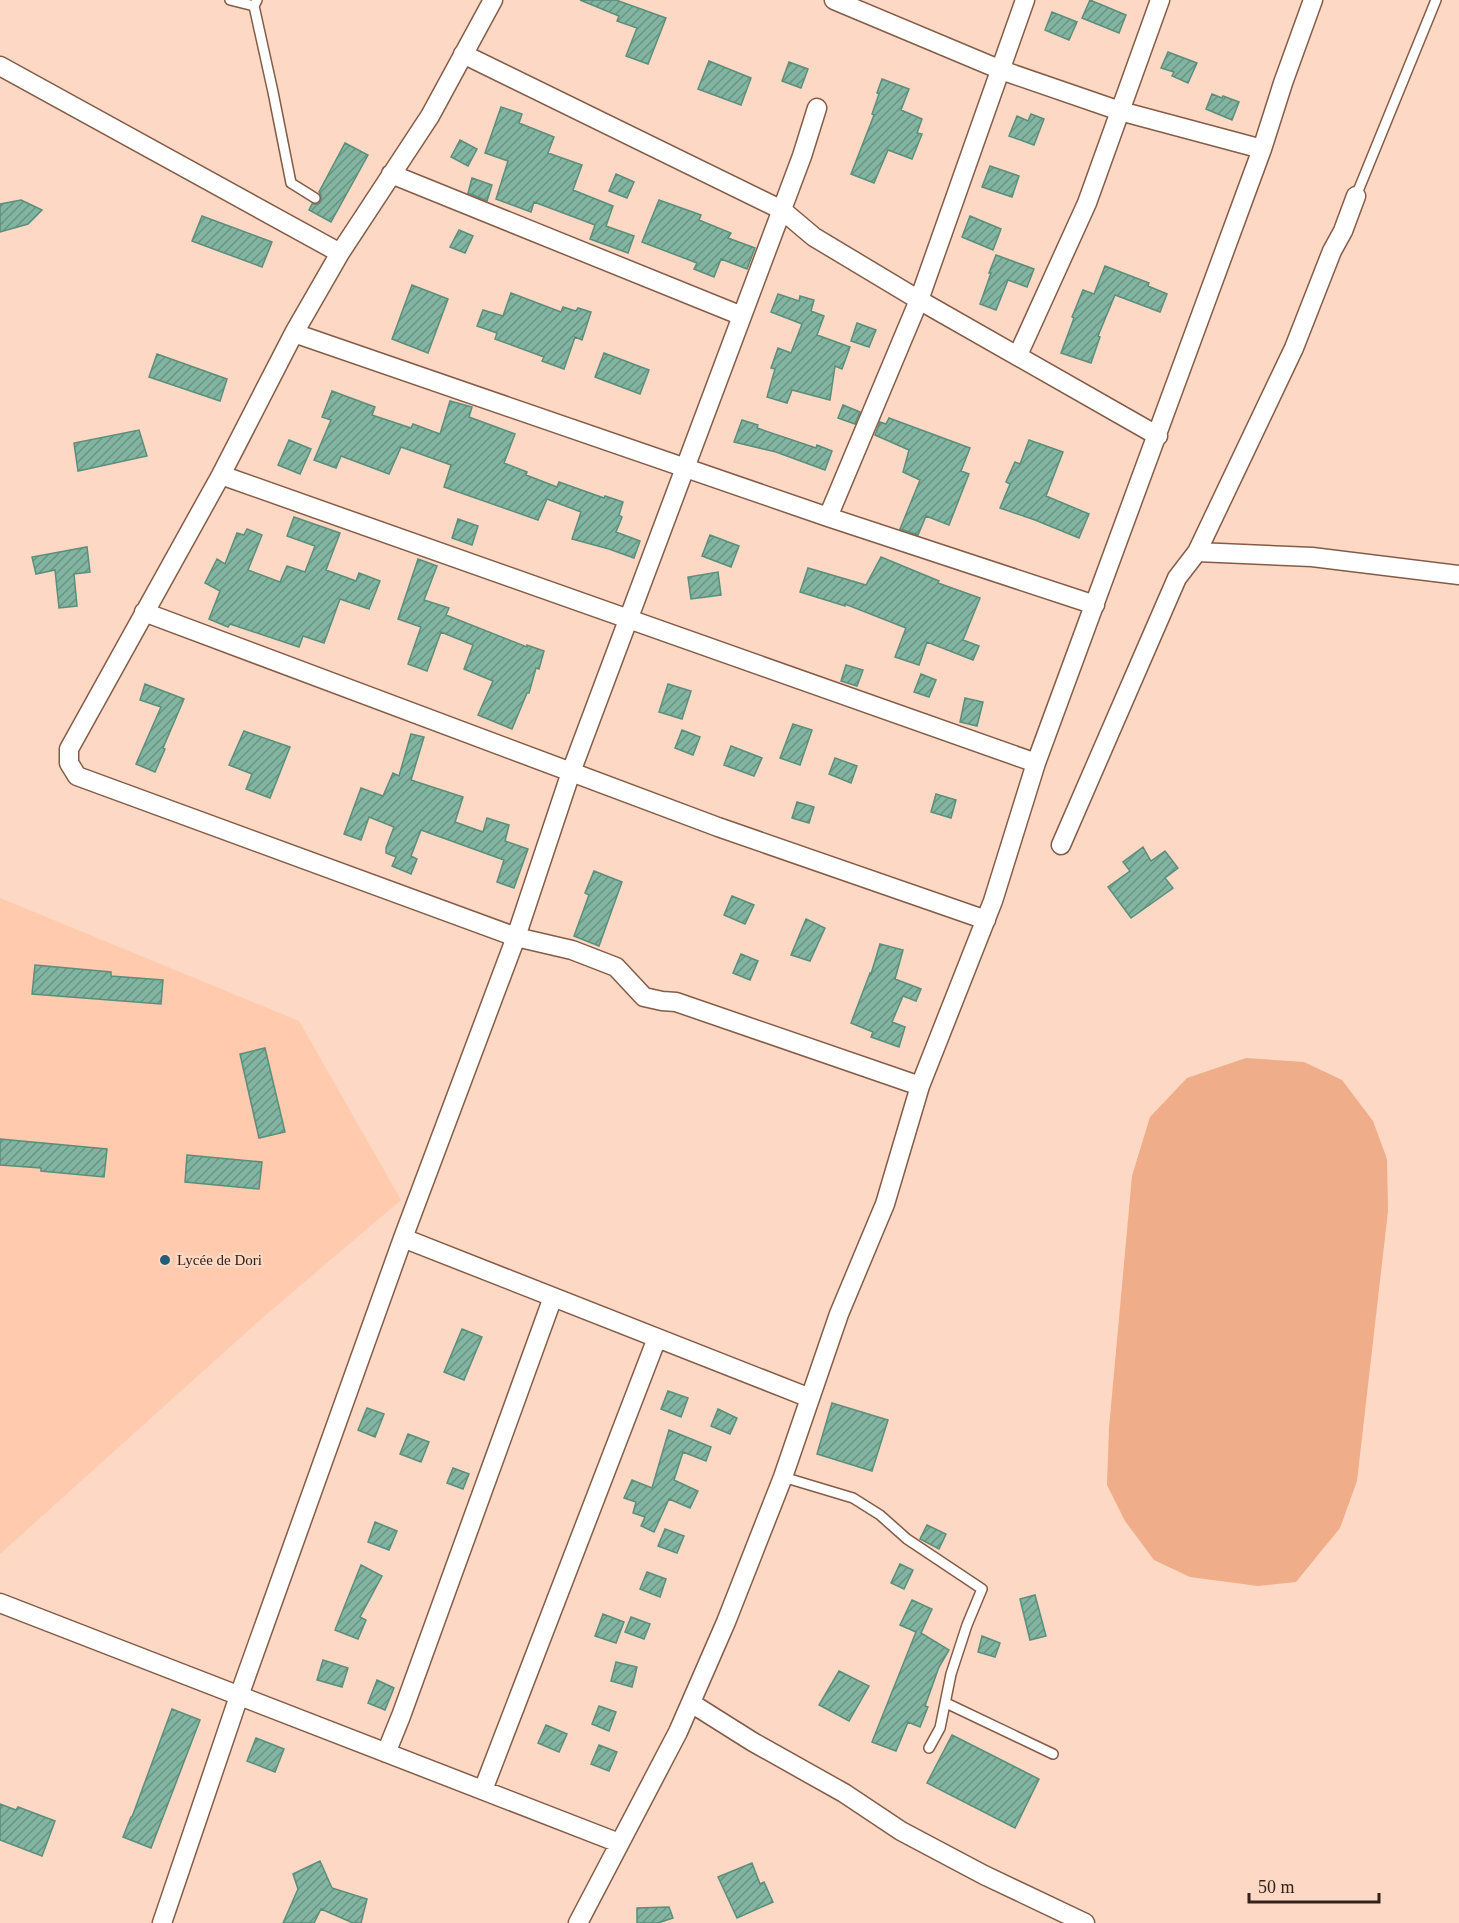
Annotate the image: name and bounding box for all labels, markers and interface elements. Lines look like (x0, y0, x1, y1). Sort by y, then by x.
place label: Lycée de Dori (177, 1252, 262, 1268)
marker: Lycée de Dori (158, 1253, 172, 1267)
scale bar (1249, 1866, 1380, 1904)
text: 50 m (1258, 1877, 1295, 1897)

